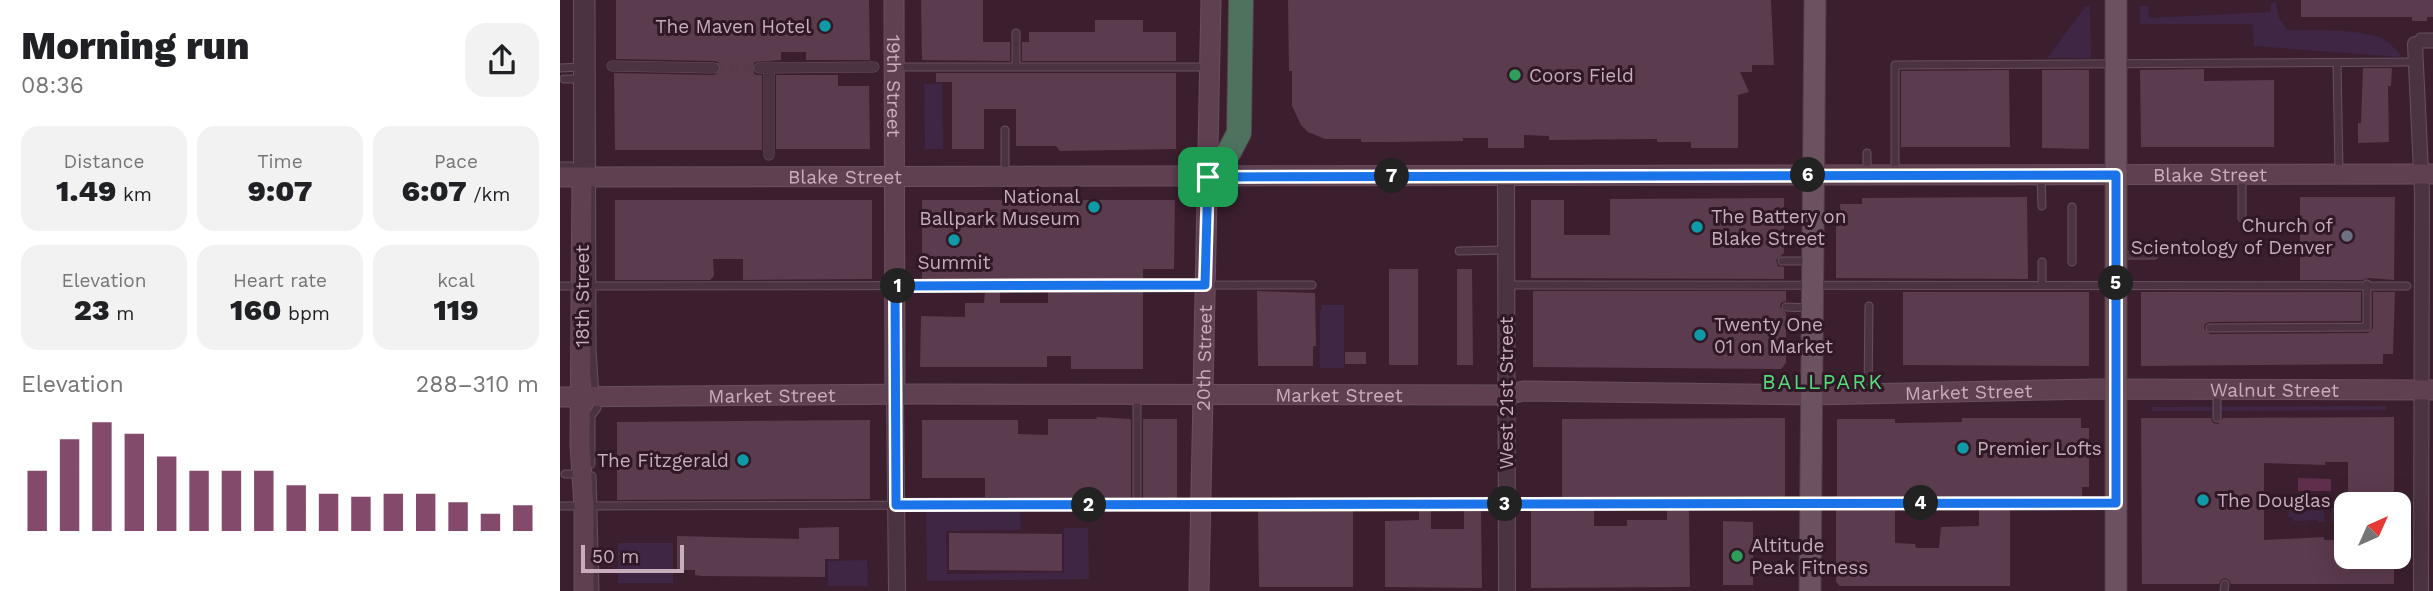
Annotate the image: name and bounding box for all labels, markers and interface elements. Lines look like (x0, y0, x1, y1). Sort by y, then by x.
place label: The Maven Hotel (655, 15, 811, 38)
marker: The Maven Hotel (817, 18, 833, 34)
button: share (465, 23, 539, 97)
text: Morning run (21, 24, 250, 68)
street label: 19th Street (883, 35, 906, 137)
place label: Coors Field (1529, 64, 1634, 87)
marker: Coors Field (1507, 67, 1523, 83)
text: 08:36 (21, 72, 84, 99)
pin (1178, 147, 1238, 207)
text: Distance (64, 150, 144, 173)
text: Time (257, 150, 303, 173)
text: Pace (434, 150, 478, 173)
icon: arrive (1189, 158, 1227, 196)
pin: 7 (1374, 158, 1410, 194)
pin: 6 (1790, 158, 1826, 192)
text: 6 (1802, 163, 1813, 186)
street label: Blake Street (2153, 163, 2267, 186)
text: 7 (1386, 164, 1397, 187)
street label: Blake Street (788, 165, 902, 188)
text: 1.49 (56, 173, 117, 208)
text: 9:07 (247, 173, 313, 208)
text: 6:07 (402, 173, 467, 208)
text: km (117, 183, 152, 206)
text: /km (467, 183, 510, 206)
place label: National Ballpark Museum (919, 185, 1080, 230)
marker: National Ballpark Museum (1086, 199, 1102, 215)
place label: The Battery on Blake Street (1711, 205, 1846, 250)
place label: Church of Scientology of Denver (2131, 214, 2334, 259)
marker: The Battery on Blake Street (1689, 219, 1705, 235)
marker: Church of Scientology of Denver (2339, 228, 2355, 244)
marker: Summit (946, 232, 962, 248)
street label: 18th Street (571, 245, 594, 347)
place label: Summit (917, 251, 991, 274)
pin: 5 (2098, 266, 2134, 300)
pin: 1 (880, 268, 916, 304)
text: Elevation (62, 269, 146, 292)
text: Heart rate (233, 269, 327, 292)
text: kcal (437, 269, 475, 292)
text: 5 (2110, 271, 2121, 294)
text: 1 (893, 274, 902, 297)
text: 23 (74, 292, 110, 327)
text: 160 (230, 292, 282, 327)
text: 119 (433, 292, 479, 327)
text: m (110, 302, 134, 325)
text: bpm (282, 302, 330, 325)
street label: 20th Street (1191, 305, 1216, 411)
place label: Twenty One 01 on Market (1714, 313, 1833, 358)
street label: West 21st Street (1495, 316, 1518, 470)
marker: Twenty One 01 on Market (1692, 327, 1708, 343)
district label: BALLPARK (1762, 369, 1884, 394)
text: Elevation (21, 371, 124, 398)
text: 288–310 m (416, 371, 539, 398)
street label: Walnut Street (2210, 378, 2339, 401)
street label: Market Street (1905, 379, 2032, 405)
street label: Market Street (708, 383, 836, 407)
street label: Market Street (1275, 383, 1403, 406)
place label: Premier Lofts (1977, 437, 2102, 460)
marker: Premier Lofts (1955, 440, 1971, 456)
place label: The Fitzgerald (597, 449, 729, 472)
marker: The Fitzgerald (735, 452, 751, 468)
pin: 3 (1488, 486, 1522, 522)
pin: 4 (1904, 486, 1938, 520)
pin: 2 (1072, 488, 1106, 522)
place label: The Douglas (2217, 489, 2331, 512)
text: 4 (1914, 491, 1927, 514)
text: 3 (1499, 492, 1510, 515)
marker: The Douglas (2195, 492, 2211, 508)
north arrow (2334, 492, 2412, 569)
map controls (2334, 492, 2411, 569)
text: 2 (1083, 493, 1094, 516)
place label: Altitude Peak Fitness (1751, 534, 1868, 579)
scale bar (581, 542, 684, 574)
text: 50 m (592, 545, 639, 568)
marker: Altitude Peak Fitness (1729, 548, 1745, 564)

